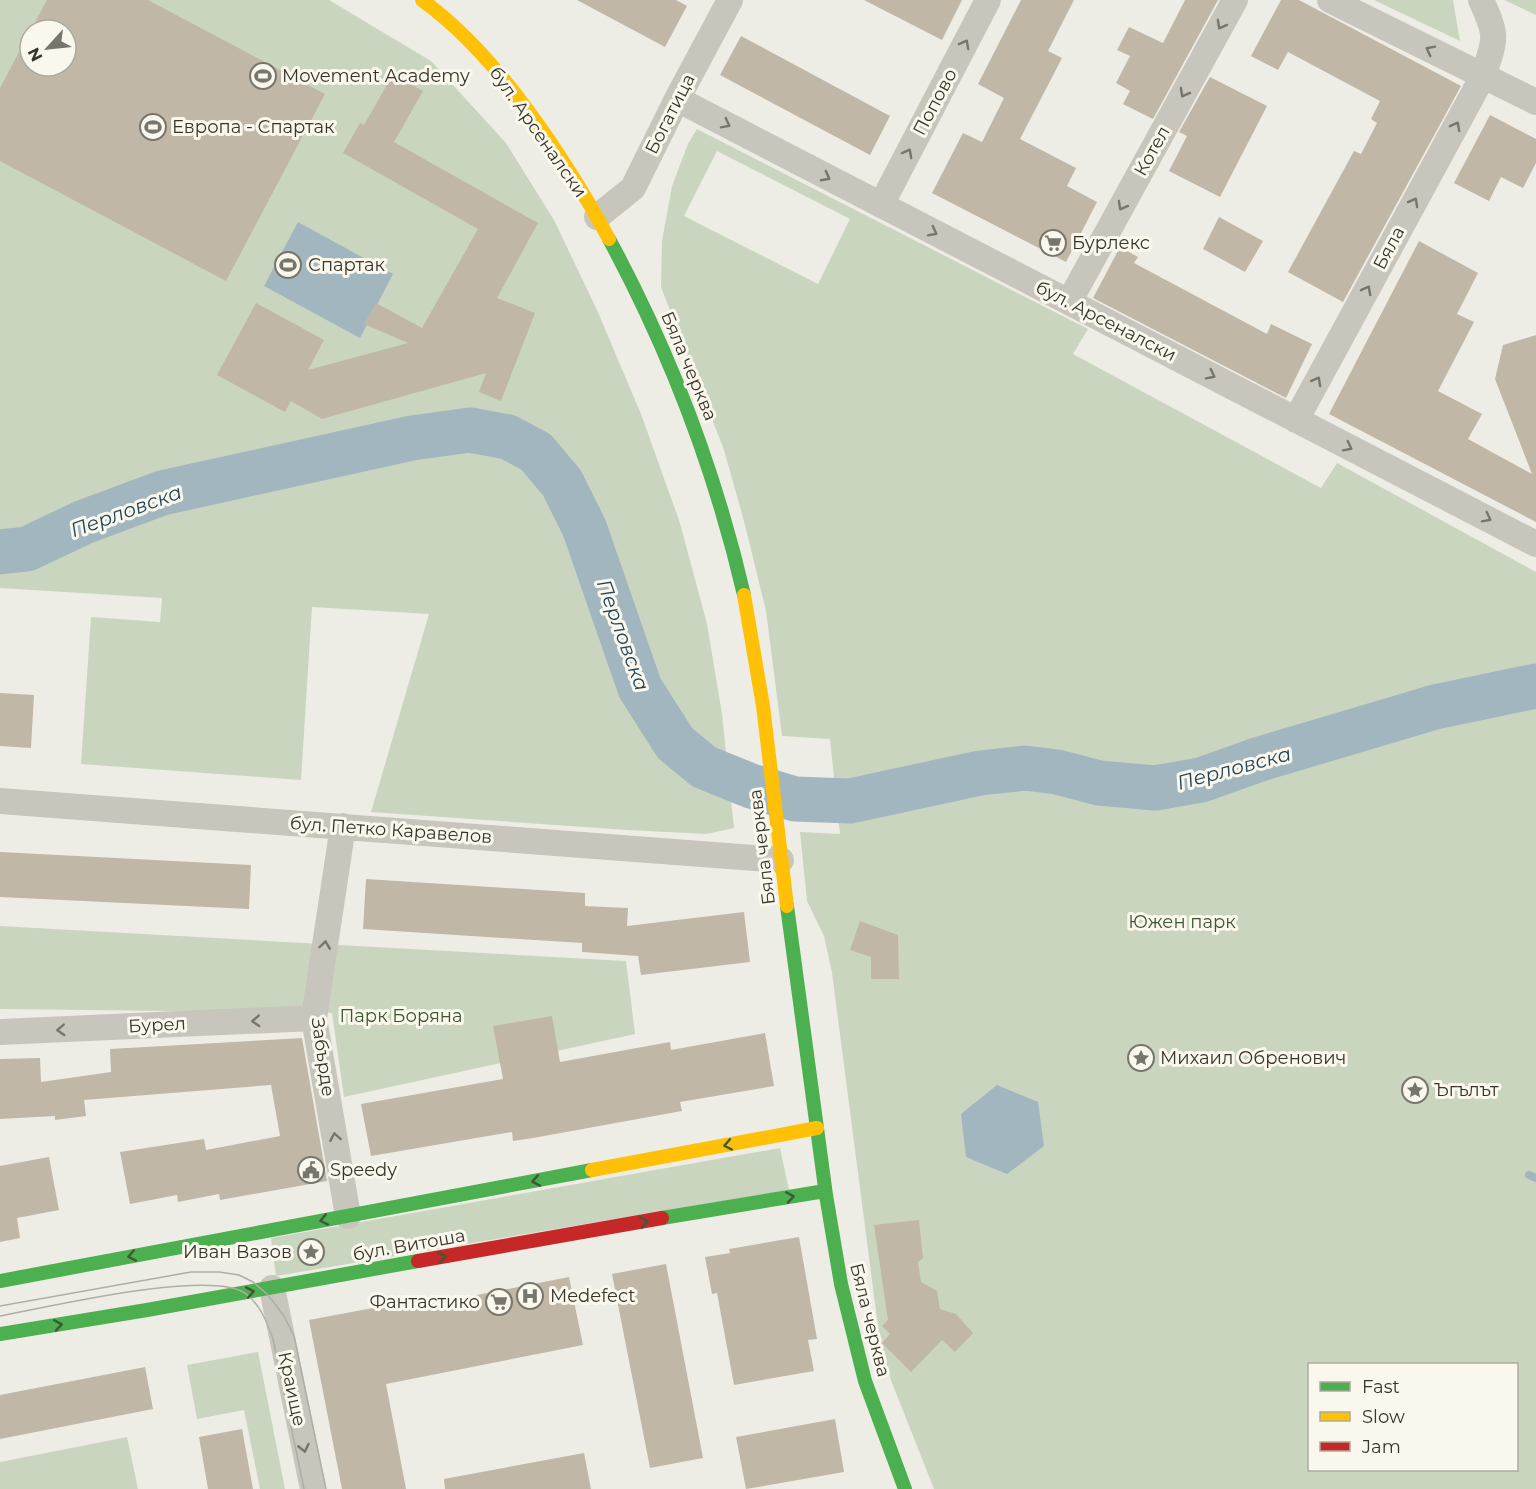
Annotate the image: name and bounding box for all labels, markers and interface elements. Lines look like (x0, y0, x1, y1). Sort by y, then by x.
north arrow (18, 18, 78, 78)
one-way arrow (1217, 19, 1228, 29)
one-way arrow (958, 39, 970, 50)
text: N (24, 45, 46, 65)
one-way arrow (1426, 46, 1437, 57)
sports icon: Movement Academy (248, 61, 278, 91)
street label: бул. Арсеналски (485, 62, 591, 202)
place label: Movement Academy (282, 65, 470, 87)
street label: Попово (908, 65, 962, 139)
street label: Богатица (640, 70, 700, 158)
one-way arrow (1180, 87, 1191, 97)
sports icon: Европа - Спартак (138, 112, 168, 142)
place label: Европа - Спартак (172, 116, 335, 138)
one-way arrow (719, 117, 730, 128)
one-way arrow (1449, 121, 1460, 132)
street label: Котел (1129, 122, 1175, 180)
one-way arrow (901, 149, 912, 159)
one-way arrow (820, 169, 831, 181)
one-way arrow (1407, 198, 1418, 208)
one-way arrow (1118, 199, 1129, 210)
street label: Бяла (1369, 223, 1409, 273)
one-way arrow (927, 225, 937, 236)
supermarket icon: Бурлекс (1038, 228, 1068, 258)
place label: Бурлекс (1072, 232, 1150, 254)
sports icon: Спартак (273, 250, 303, 280)
place label: Спартак (308, 254, 386, 276)
street label: бул. Арсеналски (1032, 276, 1180, 366)
one-way arrow (1360, 286, 1371, 296)
street label: Бяла черква (656, 308, 722, 424)
one-way arrow (1204, 368, 1215, 380)
one-way arrow (1310, 376, 1321, 387)
one-way arrow (1342, 439, 1353, 451)
water label: Перловска (67, 480, 185, 542)
one-way arrow (1480, 511, 1491, 522)
water label: Перловска (592, 576, 654, 694)
water label: Перловска (1174, 741, 1294, 795)
street label: Бяла черква (744, 788, 780, 906)
street label: бул. Петко Каравелов (289, 812, 493, 848)
park label: Южен парк (1128, 911, 1236, 933)
one-way arrow (319, 940, 331, 949)
park label: Парк Боряна (340, 1005, 462, 1027)
street label: Бурел (128, 1013, 186, 1037)
one-way arrow (251, 1014, 260, 1027)
street label: Забърде (307, 1016, 339, 1098)
one-way arrow (57, 1023, 66, 1036)
place icon: Михаил Обренович (1126, 1043, 1156, 1073)
place label: Михаил Обренович (1160, 1047, 1346, 1069)
place icon: Ъгълът (1400, 1075, 1430, 1105)
place label: Ъгълът (1434, 1079, 1499, 1101)
one-way arrow (329, 1133, 341, 1142)
one-way arrow (723, 1138, 733, 1151)
public building icon: Speedy (296, 1155, 326, 1185)
place label: Speedy (330, 1159, 397, 1181)
one-way arrow (532, 1174, 542, 1187)
one-way arrow (786, 1192, 795, 1204)
one-way arrow (319, 1213, 329, 1226)
one-way arrow (639, 1216, 649, 1229)
street label: бул. Витоша (351, 1224, 467, 1266)
place icon: Иван Вазов (296, 1237, 326, 1267)
place label: Иван Вазов (183, 1241, 292, 1263)
one-way arrow (128, 1249, 138, 1262)
one-way arrow (437, 1251, 447, 1264)
street label: Бяла черква (845, 1261, 895, 1379)
hospital icon: Medefect (515, 1281, 545, 1311)
place label: Medefect (550, 1285, 636, 1307)
one-way arrow (245, 1286, 255, 1299)
supermarket icon: Фантастико (484, 1287, 514, 1317)
place label: Фантастико (369, 1291, 480, 1313)
one-way arrow (53, 1319, 62, 1331)
street label: Краище (273, 1350, 311, 1428)
legend (1308, 1363, 1518, 1471)
text: Fast (1362, 1376, 1400, 1398)
text: Slow (1362, 1406, 1405, 1428)
text: Jam (1361, 1436, 1401, 1458)
one-way arrow (297, 1443, 310, 1453)

